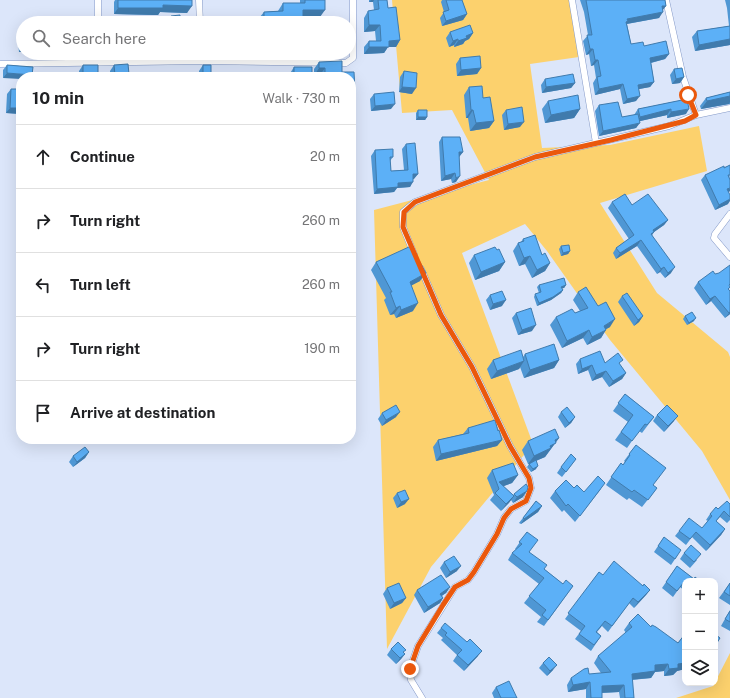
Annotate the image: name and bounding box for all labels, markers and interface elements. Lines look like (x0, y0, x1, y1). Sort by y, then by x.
search box (16, 16, 356, 60)
icon: search (30, 27, 52, 49)
text: Search here (62, 30, 146, 47)
route start (679, 86, 697, 104)
text: 10 min (32, 88, 84, 108)
text: Walk · 730 m (263, 91, 340, 106)
icon: ahead (32, 146, 54, 168)
text: Continue (70, 148, 135, 165)
text: 20 m (310, 149, 340, 164)
icon: right (32, 210, 54, 232)
text: Turn right (70, 212, 140, 229)
text: 260 m (302, 213, 340, 228)
icon: left (32, 274, 54, 296)
text: Turn left (70, 276, 131, 293)
text: 260 m (302, 277, 340, 292)
icon: right (32, 338, 54, 360)
text: Turn right (70, 340, 140, 357)
text: 190 m (304, 341, 340, 356)
icon: arrive (32, 402, 54, 424)
text: Arrive at destination (70, 404, 215, 421)
map controls (682, 578, 718, 686)
button: + (682, 578, 718, 614)
button: − (682, 614, 718, 650)
button: layers (682, 650, 718, 686)
route end (401, 660, 419, 678)

